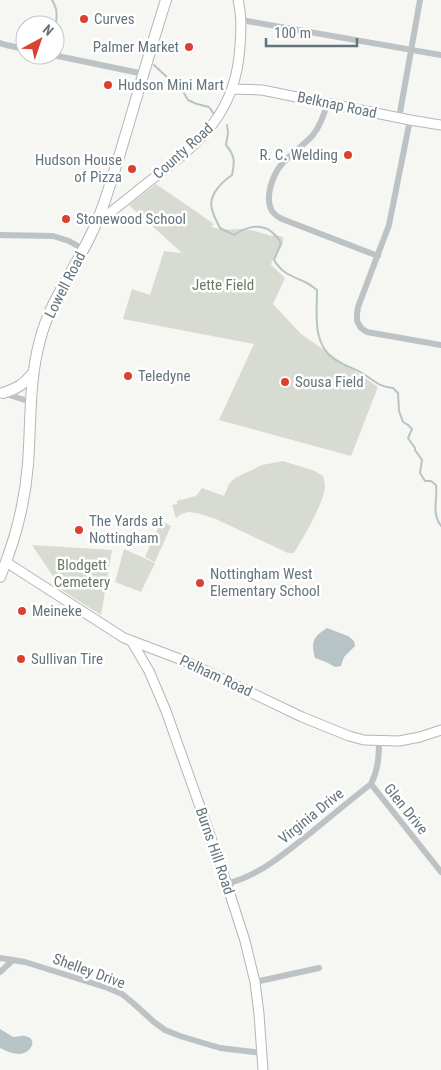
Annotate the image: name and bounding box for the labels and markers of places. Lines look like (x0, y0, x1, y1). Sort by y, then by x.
place label: Curves (94, 10, 135, 28)
marker: Curves (78, 13, 90, 25)
place label: Palmer Market (93, 38, 179, 56)
marker: Palmer Market (183, 41, 195, 53)
place label: Hudson Mini Mart (118, 76, 224, 94)
marker: Hudson Mini Mart (102, 79, 114, 91)
place label: R. C. Welding (260, 146, 338, 164)
marker: R. C. Welding (342, 149, 354, 161)
place label: Hudson House of Pizza (35, 151, 122, 186)
marker: Hudson House of Pizza (126, 163, 138, 175)
place label: Stonewood School (76, 210, 186, 228)
marker: Stonewood School (60, 213, 72, 225)
place label: Teledyne (138, 367, 191, 385)
marker: Teledyne (122, 370, 134, 382)
place label: Sousa Field (295, 373, 364, 391)
marker: Sousa Field (279, 376, 291, 388)
place label: The Yards at Nottingham (89, 512, 163, 547)
marker: The Yards at Nottingham (73, 524, 85, 536)
place label: Nottingham West Elementary School (210, 565, 320, 600)
marker: Nottingham West Elementary School (194, 577, 206, 589)
place label: Meineke (32, 602, 82, 620)
marker: Meineke (16, 605, 28, 617)
place label: Sullivan Tire (31, 650, 103, 668)
marker: Sullivan Tire (15, 653, 27, 665)

